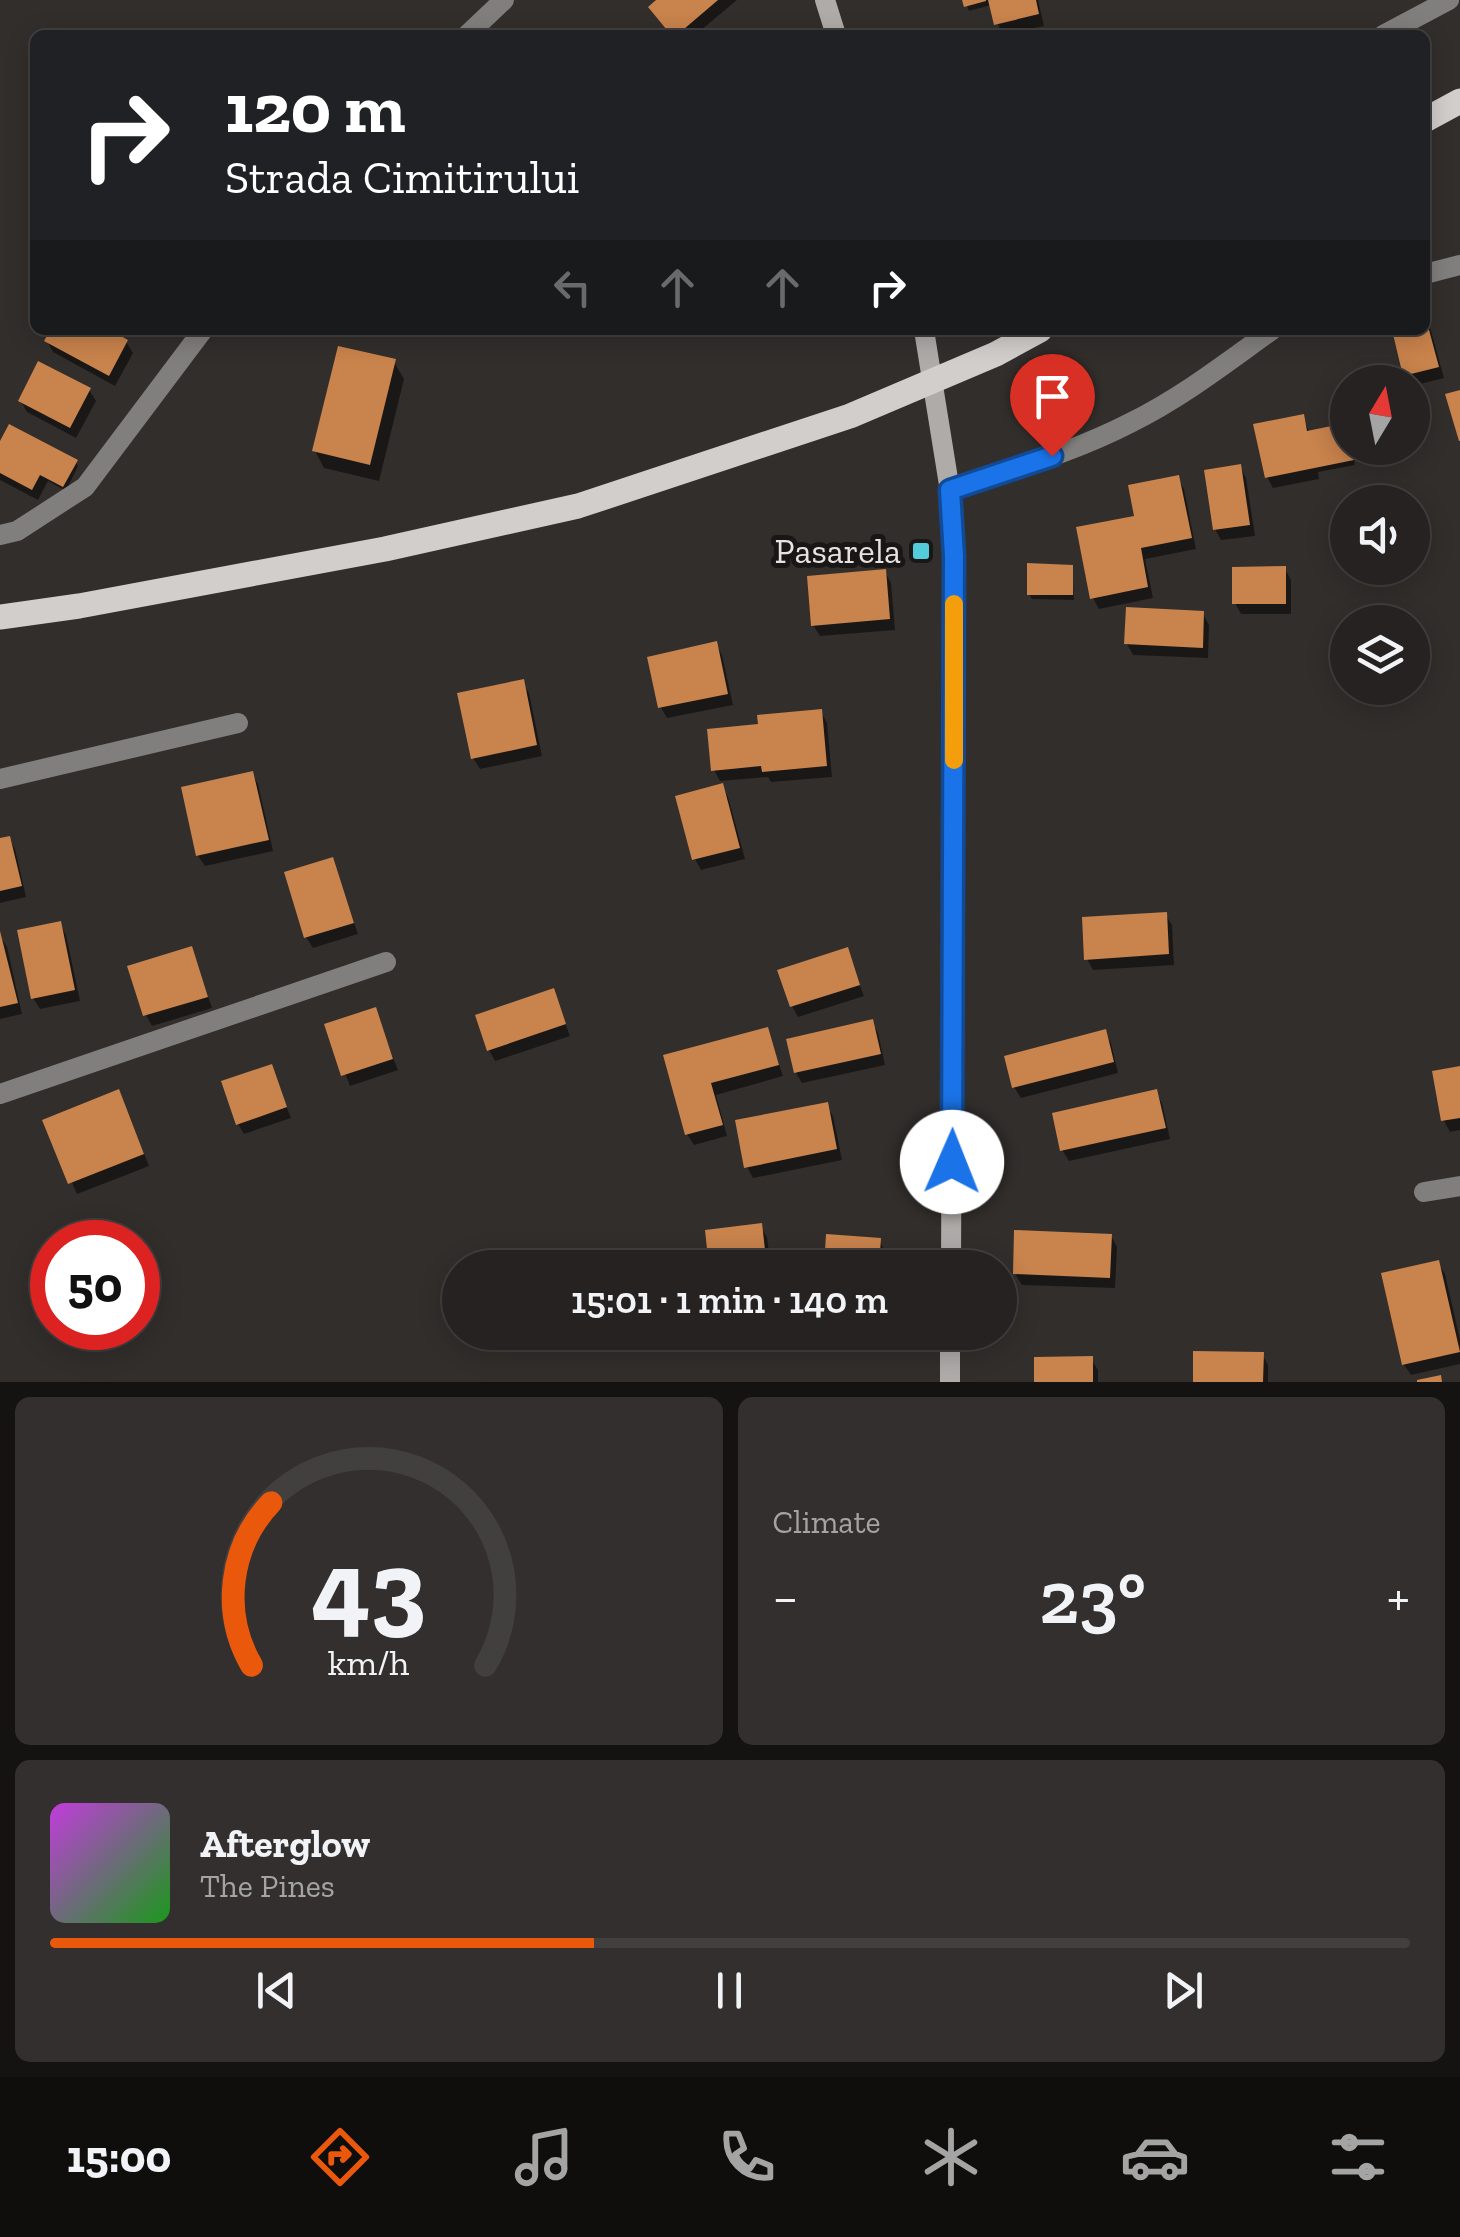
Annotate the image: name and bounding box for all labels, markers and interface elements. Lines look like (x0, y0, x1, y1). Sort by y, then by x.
text: 120 m (225, 66, 406, 150)
icon: right (60, 70, 190, 200)
text: Strada Cimitirului (225, 151, 579, 205)
icon: left (545, 260, 600, 315)
icon: ahead (650, 260, 705, 315)
icon: ahead (755, 260, 810, 315)
icon: right (860, 260, 915, 315)
pin (1010, 354, 1095, 457)
north arrow (1330, 365, 1430, 465)
map controls (1330, 365, 1430, 705)
icon: arrive (1025, 369, 1080, 424)
button: sound (1330, 485, 1430, 585)
place label: Pasarela (775, 530, 901, 572)
marker: Pasarela (910, 540, 932, 562)
button: layers (1330, 605, 1430, 705)
position arrow (900, 1110, 1004, 1214)
speed limit sign: 50 (30, 1220, 160, 1350)
text: 15:01 · 1 min · 140 m (571, 1277, 888, 1323)
text: Climate (773, 1503, 881, 1541)
text: 43 (311, 1525, 426, 1650)
text: 23° (1039, 1552, 1146, 1642)
text: − (773, 1564, 798, 1630)
text: + (1387, 1564, 1410, 1630)
text: km/h (328, 1641, 410, 1684)
text: Afterglow (200, 1821, 370, 1867)
text: The Pines (200, 1867, 335, 1905)
icon: previous (249, 1963, 304, 2018)
icon: pause (702, 1963, 757, 2018)
icon: next (1156, 1963, 1211, 2018)
icon: directions (305, 2122, 375, 2192)
icon: music (509, 2122, 579, 2192)
icon: phone (712, 2122, 782, 2192)
icon: climate (916, 2122, 986, 2192)
icon: car (1120, 2122, 1190, 2192)
icon: filters (1323, 2122, 1393, 2192)
text: 15:00 (67, 2130, 171, 2184)

